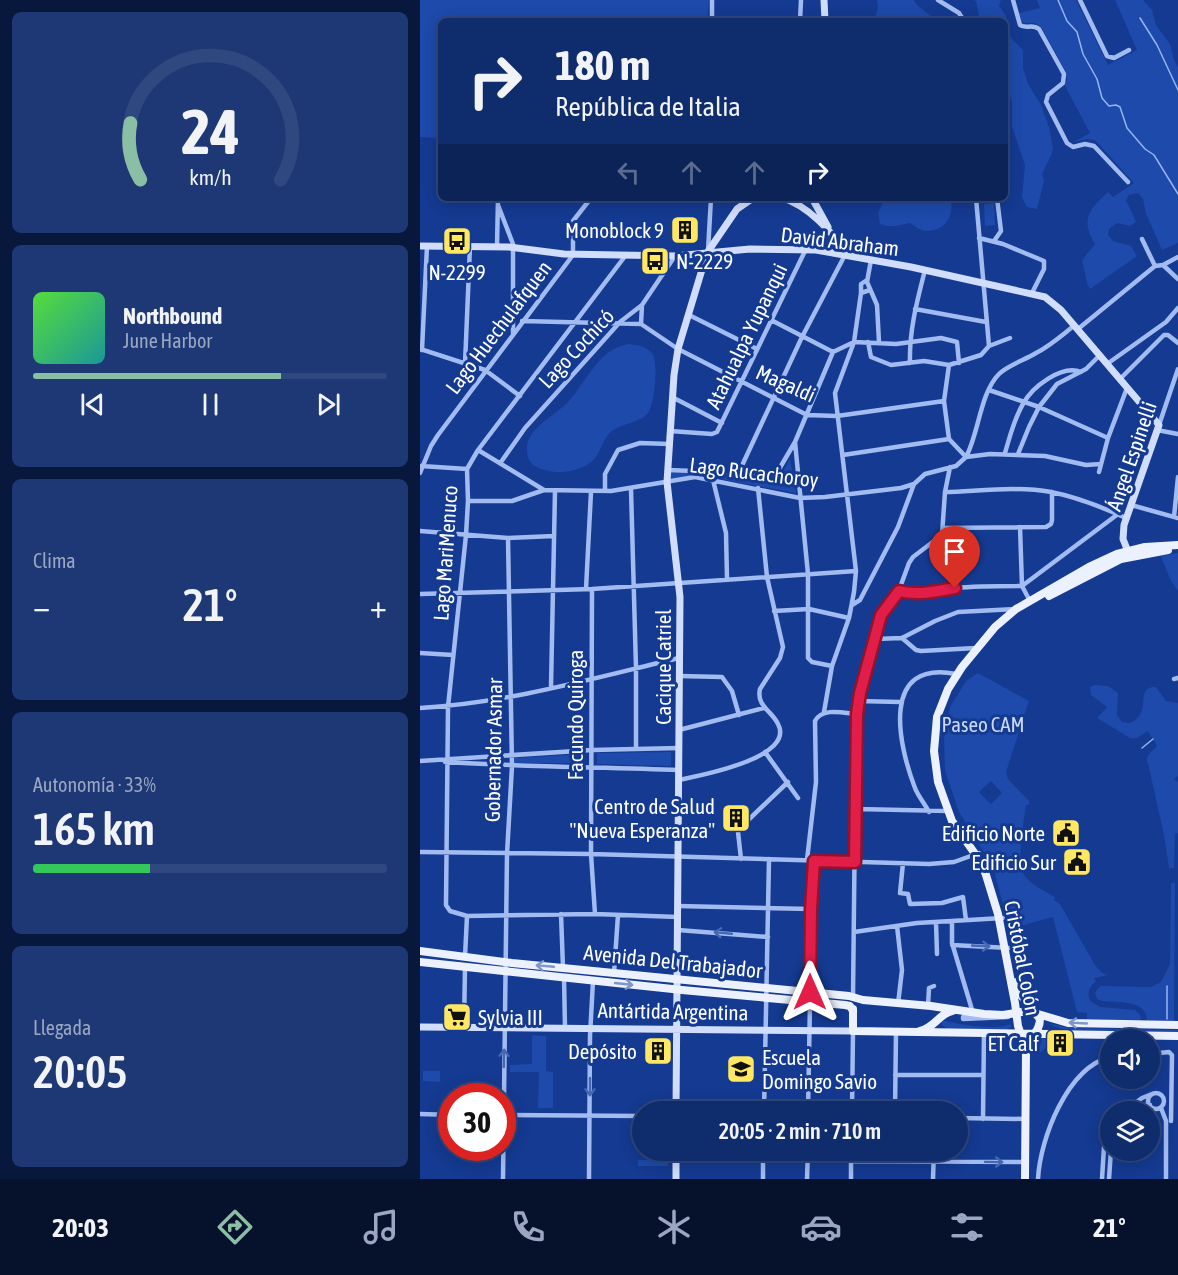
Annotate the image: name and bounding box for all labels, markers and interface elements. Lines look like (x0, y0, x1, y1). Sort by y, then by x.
text: 180 m (555, 41, 650, 89)
icon: right (456, 42, 534, 120)
text: República de Italia (555, 91, 741, 122)
text: 24 (181, 96, 239, 167)
icon: left (612, 156, 645, 189)
icon: ahead (675, 156, 708, 189)
icon: ahead (738, 156, 771, 189)
icon: right (801, 156, 834, 189)
text: km/h (189, 165, 231, 190)
building icon: Monoblock 9 (669, 214, 701, 246)
place label: Monoblock 9 (565, 218, 664, 242)
street label: David Abraham (780, 222, 900, 260)
bus stop icon: N-2299 (441, 225, 473, 257)
bus stop icon: N-2229 (639, 245, 671, 277)
place label: N-2229 (676, 249, 733, 273)
street label: Lago Huechulafquen (440, 256, 556, 398)
street label: Atahualpa Yupanqui (700, 259, 792, 413)
place label: N-2299 (428, 260, 486, 284)
text: Northbound (123, 303, 222, 329)
street label: Lago Cochicó (533, 304, 619, 392)
text: June Harbor (123, 329, 212, 352)
street label: Magaldi (753, 359, 819, 407)
icon: previous (76, 388, 109, 421)
icon: pause (194, 388, 227, 421)
icon: next (312, 388, 345, 421)
street label: Ángel Espinelli (1101, 398, 1161, 514)
street label: Lago Rucachoroy (688, 452, 820, 492)
street label: Lago MariMenuco (428, 484, 462, 622)
pin (929, 526, 980, 588)
icon: arrive (938, 535, 971, 568)
text: Clima (33, 549, 76, 572)
text: 21° (183, 579, 237, 631)
text: − (33, 587, 50, 625)
text: + (370, 587, 387, 625)
street label: Cacique Catriel (651, 609, 675, 725)
street label: Facundo Quiroga (563, 650, 587, 780)
street label: Gobernador Asmar (480, 677, 506, 822)
park label: Paseo CAM (941, 712, 1025, 736)
text: Autonomía · 33% (33, 773, 156, 796)
place label: Centro de Salud "Nueva Esperanza" (569, 794, 715, 842)
building icon: Centro de Salud "Nueva Esperanza" (720, 802, 752, 834)
text: 165 km (33, 803, 155, 855)
public building icon: Edificio Norte (1050, 817, 1082, 849)
place label: Edificio Norte (942, 821, 1045, 845)
public building icon: Edificio Sur (1061, 846, 1093, 878)
place label: Edificio Sur (971, 850, 1057, 874)
street label: Cristóbal Colón (1000, 899, 1046, 1017)
one-way arrow (714, 928, 734, 939)
street label: Avenida Del Trabajador (583, 940, 764, 982)
one-way arrow (970, 941, 990, 952)
one-way arrow (535, 960, 555, 971)
position arrow (778, 960, 842, 1024)
one-way arrow (614, 978, 634, 989)
street label: Antártida Argentina (597, 998, 749, 1024)
supermarket icon: Sylvia III (441, 1001, 473, 1033)
place label: Sylvia III (478, 1005, 543, 1029)
text: Llegada (33, 1016, 91, 1039)
one-way arrow (1068, 1018, 1088, 1029)
building icon: ET Calf (1044, 1027, 1076, 1059)
map controls (1100, 1029, 1160, 1161)
button: sound (1100, 1029, 1160, 1089)
place label: ET Calf (987, 1031, 1039, 1055)
building icon: Depósito (642, 1035, 674, 1067)
place label: Depósito (568, 1039, 637, 1063)
place label: Escuela Domingo Savio (762, 1045, 877, 1093)
text: 20:05 (33, 1046, 127, 1098)
one-way arrow (498, 1048, 510, 1068)
school or university icon: Escuela Domingo Savio (725, 1053, 757, 1085)
one-way arrow (584, 1076, 596, 1096)
speed limit sign: 30 (438, 1083, 516, 1161)
button: layers (1100, 1101, 1160, 1161)
text: 20:05 · 2 min · 710 m (719, 1118, 881, 1144)
one-way arrow (983, 1156, 1003, 1168)
icon: directions (214, 1206, 256, 1248)
icon: music (360, 1206, 402, 1248)
icon: phone (507, 1206, 549, 1248)
icon: climate (653, 1206, 695, 1248)
icon: car (800, 1206, 842, 1248)
icon: filters (946, 1206, 988, 1248)
text: 20:03 (52, 1212, 109, 1243)
text: 21° (1093, 1212, 1126, 1243)

